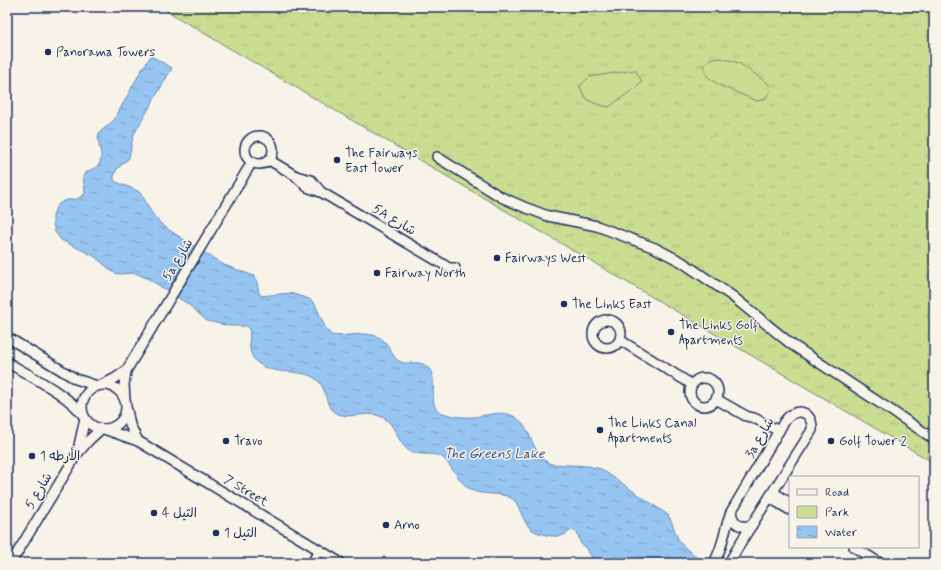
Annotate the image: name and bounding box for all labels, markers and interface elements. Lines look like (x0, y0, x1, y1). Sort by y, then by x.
place label: Panorama Towers (56, 44, 156, 61)
marker: Panorama Towers (43, 47, 53, 57)
place label: The Fairways East Tower (345, 145, 418, 177)
marker: The Fairways East Tower (332, 155, 342, 165)
street label: 5A شارع (369, 200, 419, 240)
street label: 5a شارع (159, 236, 197, 284)
place label: Fairways West (505, 250, 586, 267)
marker: Fairways West (492, 253, 502, 263)
place label: Fairway North (385, 265, 466, 282)
marker: Fairway North (372, 268, 382, 278)
place label: The Links East (572, 296, 651, 313)
marker: The Links East (559, 299, 569, 309)
place label: The Links Golf Apartments (679, 317, 758, 350)
marker: The Links Golf Apartments (666, 327, 676, 337)
place label: The Links Canal Apartments (608, 415, 697, 448)
street label: 3a شارع (742, 415, 778, 461)
marker: The Links Canal Apartments (595, 425, 605, 435)
place label: Travo (234, 433, 263, 450)
place label: Golf Tower 2 (839, 433, 908, 450)
marker: Travo (221, 436, 231, 446)
marker: Golf Tower 2 (826, 436, 836, 446)
water label: The Greens Lake (444, 445, 545, 463)
place label: الأرطه 1 (40, 447, 80, 465)
marker: الأرطه 1 (27, 451, 37, 461)
street label: شارع 5 (22, 470, 56, 512)
street label: 7 Street (221, 471, 272, 511)
legend (789, 476, 919, 548)
text: Road (825, 485, 849, 501)
place label: الثيل 4 (162, 505, 197, 522)
text: Park (825, 505, 849, 521)
marker: الثيل 4 (149, 508, 159, 518)
place label: Arno (394, 517, 420, 534)
marker: Arno (381, 520, 391, 530)
place label: الثيل 1 (224, 525, 257, 542)
text: Water (825, 525, 857, 541)
marker: الثيل 1 (211, 528, 221, 538)

